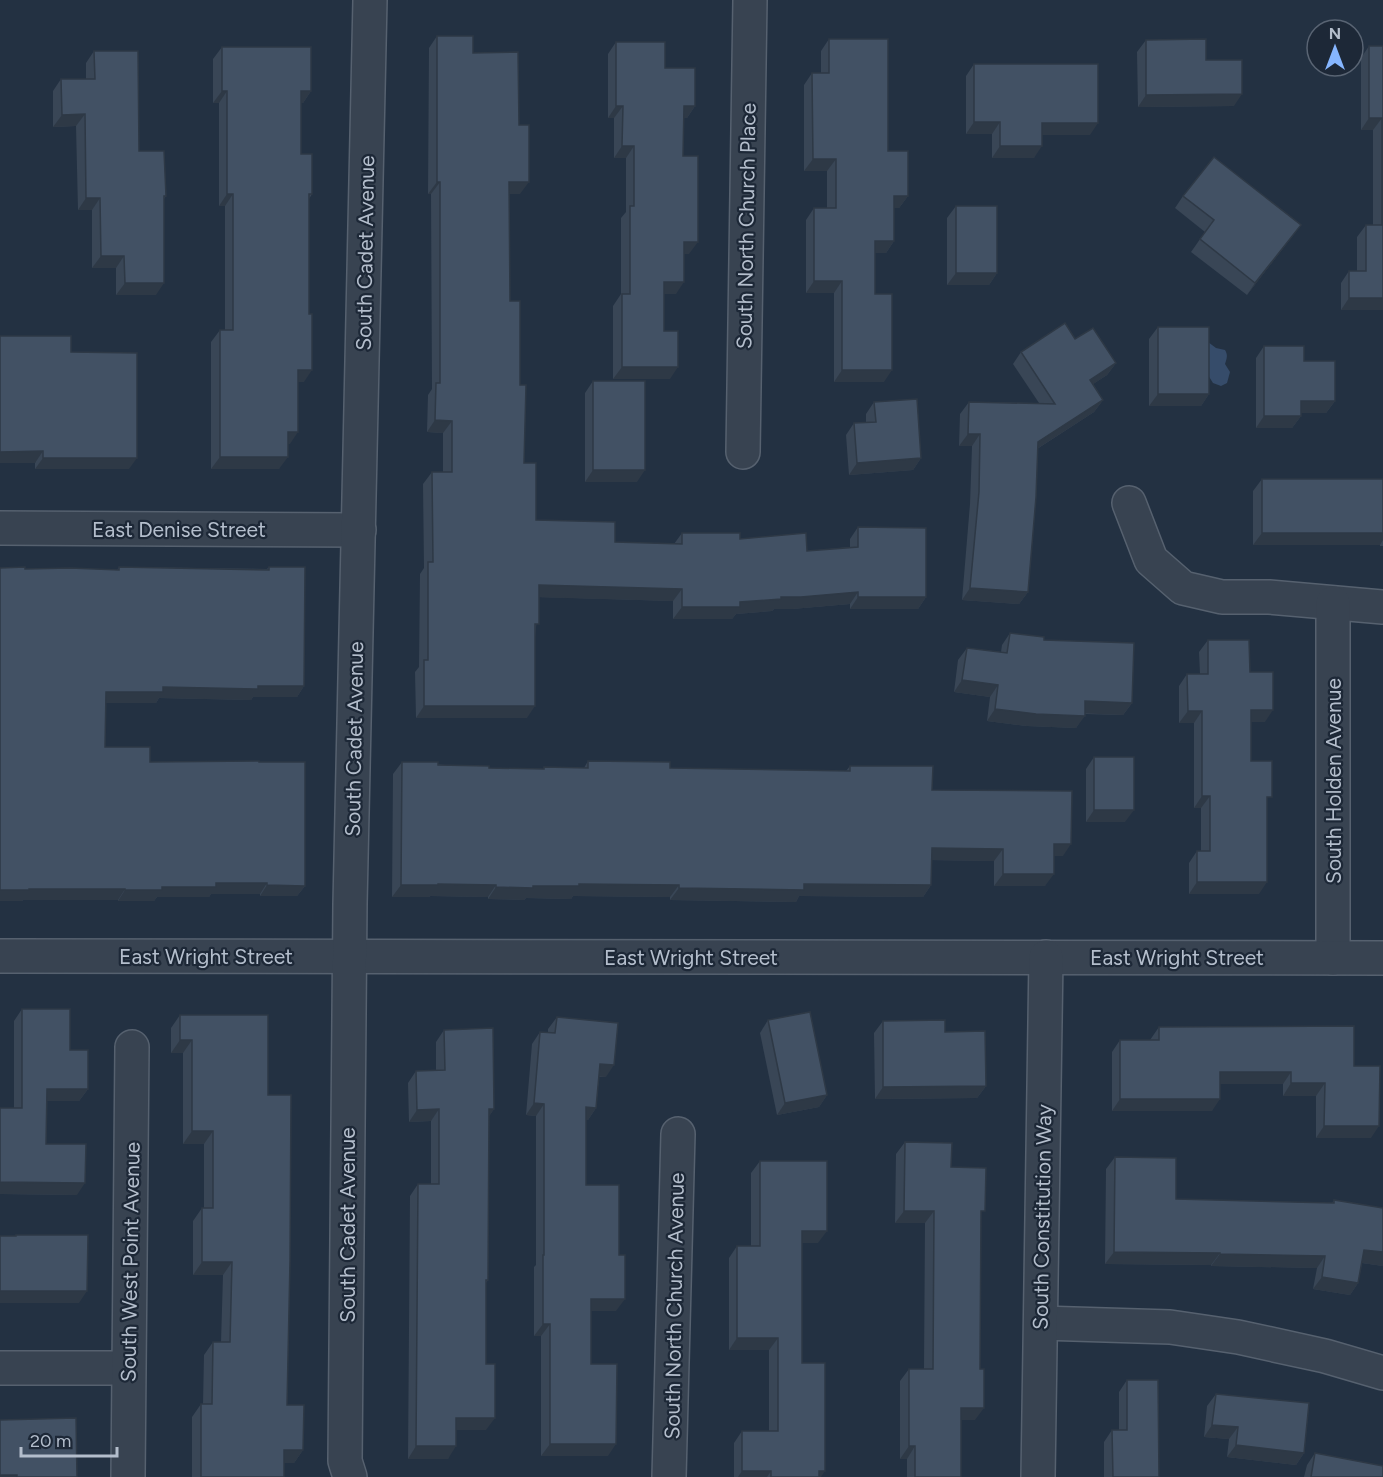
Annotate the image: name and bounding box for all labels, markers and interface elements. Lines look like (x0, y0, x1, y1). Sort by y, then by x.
north arrow (1305, 18, 1365, 78)
text: N (1329, 24, 1341, 43)
street label: South North Church Place (731, 103, 761, 349)
street label: South Cadet Avenue (351, 155, 379, 351)
street label: East Denise Street (92, 517, 266, 542)
street label: South Cadet Avenue (340, 641, 368, 837)
street label: South Holden Avenue (1321, 678, 1346, 884)
street label: East Wright Street (119, 944, 293, 969)
street label: East Wright Street (604, 945, 778, 970)
street label: East Wright Street (1090, 945, 1264, 970)
street label: South Constitution Way (1028, 1104, 1056, 1330)
street label: South Cadet Avenue (335, 1127, 360, 1323)
street label: South West Point Avenue (115, 1142, 145, 1382)
street label: South North Church Avenue (659, 1172, 689, 1440)
scale bar (21, 1420, 117, 1458)
text: 20 m (30, 1430, 71, 1452)

